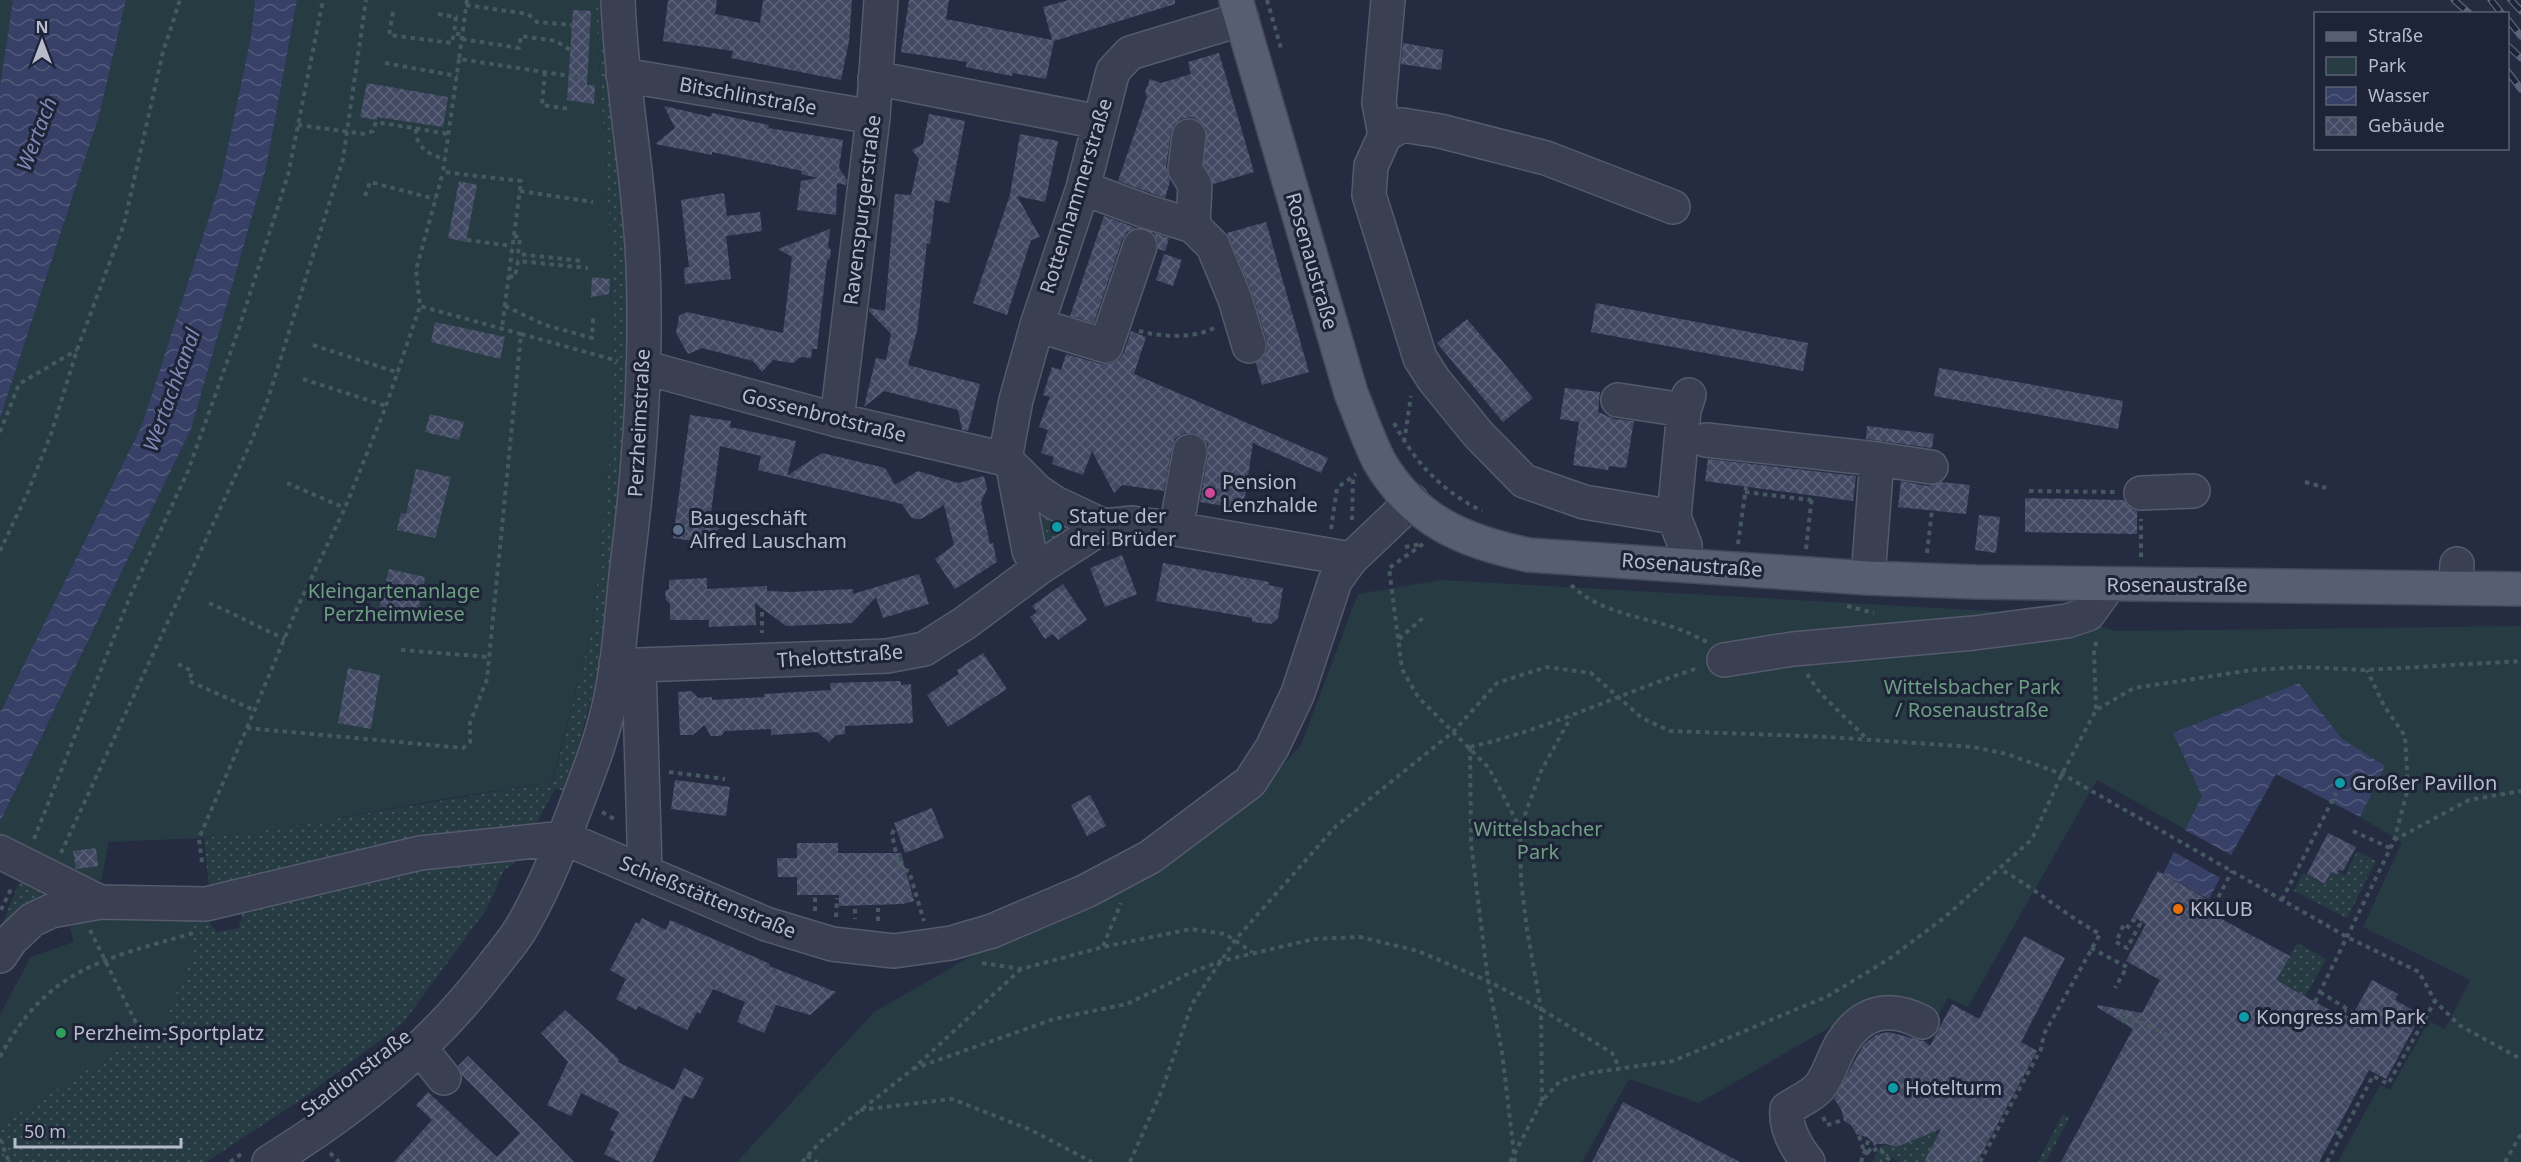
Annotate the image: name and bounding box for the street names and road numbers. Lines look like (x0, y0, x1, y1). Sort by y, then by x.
street label: Bitschlinstraße (677, 70, 819, 121)
street label: Rottenhammerstraße (1033, 95, 1118, 297)
street label: Ravenspurgerstraße (836, 113, 887, 307)
street label: Rosenaustraße (1280, 189, 1345, 332)
street label: Perzheimstraße (621, 348, 656, 498)
street label: Gossenbrotstraße (739, 381, 909, 448)
street label: Rosenaustraße (1621, 546, 1763, 583)
street label: Rosenaustraße (2106, 571, 2248, 598)
street label: Thelottstraße (776, 638, 904, 673)
street label: Schießstättenstraße (616, 849, 800, 944)
street label: Stadionstraße (295, 1022, 416, 1123)

